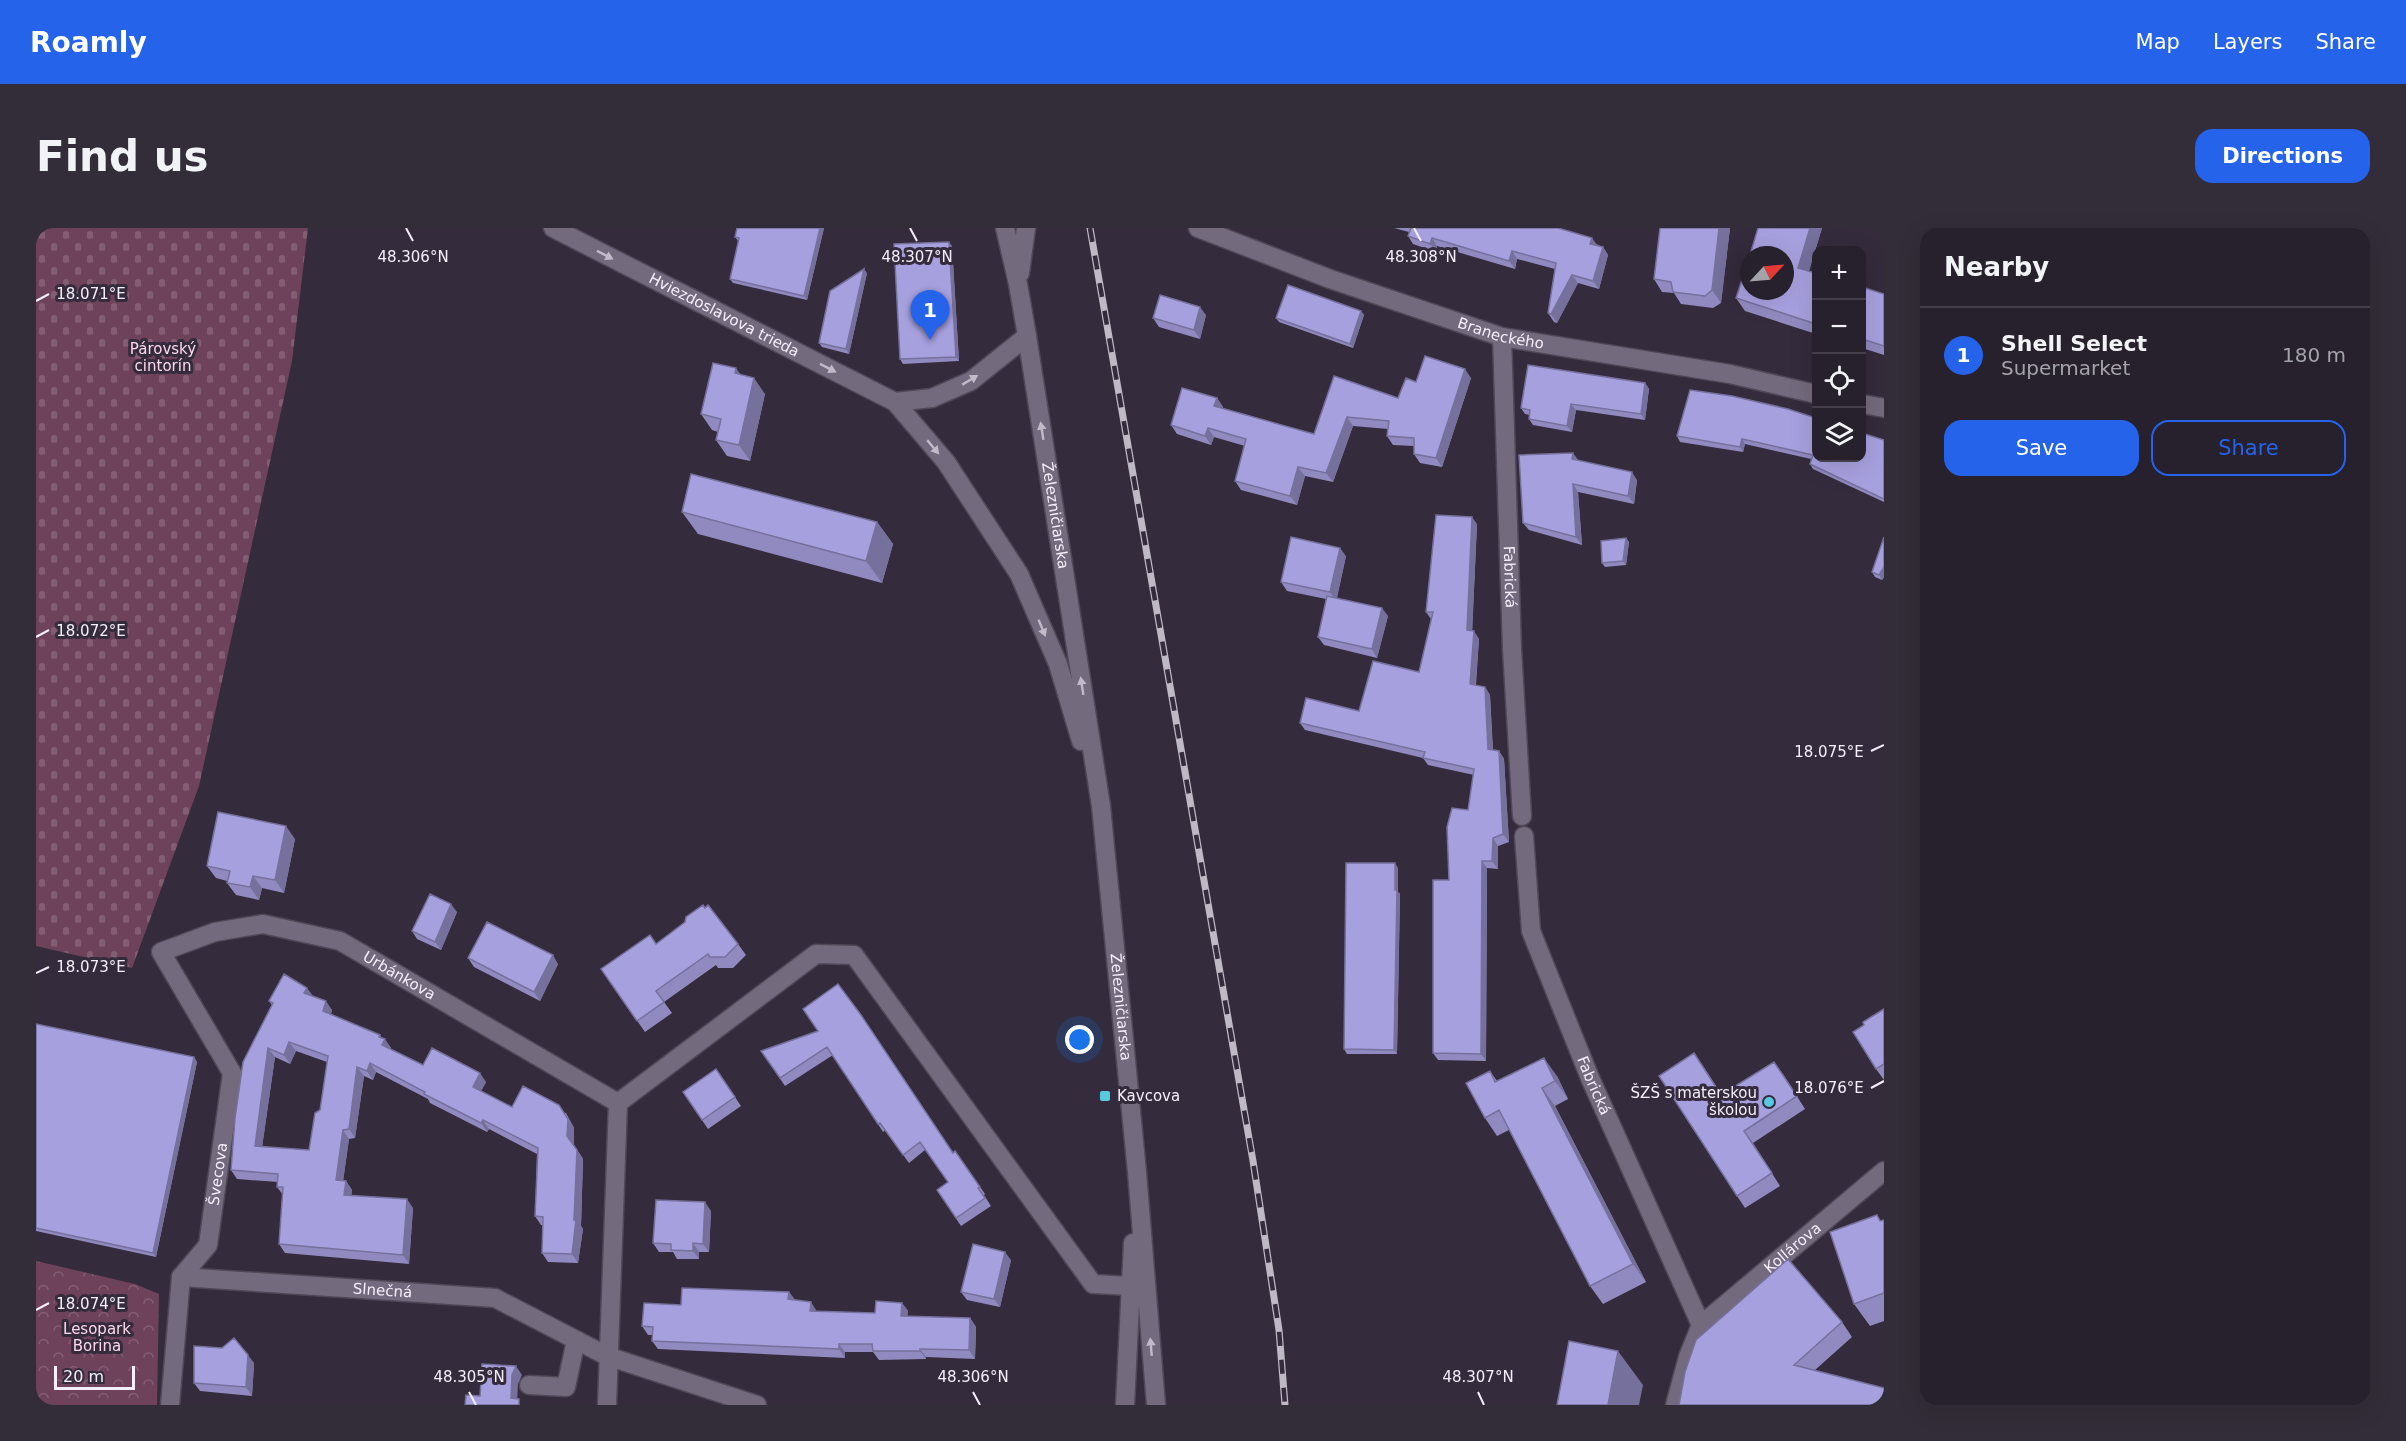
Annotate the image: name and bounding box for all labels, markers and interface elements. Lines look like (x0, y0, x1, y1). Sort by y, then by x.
text: Roamly (30, 26, 147, 59)
text: Map (2136, 30, 2180, 54)
text: Layers (2213, 30, 2282, 54)
text: Share (2315, 30, 2376, 54)
button: Directions (2195, 129, 2370, 183)
text: Find us (36, 132, 209, 181)
north arrow (1740, 246, 1794, 300)
map controls (1812, 246, 1866, 462)
button: + (1812, 246, 1866, 300)
text: 48.306°N (377, 248, 449, 266)
text: 48.307°N (881, 248, 953, 266)
text: 48.308°N (1385, 248, 1457, 266)
one-way arrow (596, 250, 613, 259)
text: Nearby (1944, 252, 2049, 282)
street label: Hviezdoslavova trieda (646, 269, 802, 361)
text: 18.071°E (56, 285, 126, 303)
pin: 1 (910, 291, 950, 340)
button: − (1812, 300, 1866, 354)
street label: Braneckého (1455, 314, 1545, 353)
text: Shell Select (2001, 331, 2147, 356)
park label: Párovský cintorín (130, 340, 196, 375)
text: 1 (1957, 343, 1970, 367)
text: 180 m (2282, 343, 2346, 367)
button: locate (1812, 354, 1866, 408)
text: Supermarket (2001, 356, 2130, 380)
one-way arrow (820, 363, 837, 373)
one-way arrow (962, 374, 978, 385)
button: layers (1812, 408, 1866, 462)
button: Save (1944, 420, 2139, 476)
button: Share (2151, 420, 2346, 476)
one-way arrow (1037, 421, 1046, 440)
one-way arrow (926, 439, 939, 454)
street label: Železničiarska (1038, 461, 1073, 570)
street label: Fabrická (1500, 545, 1520, 608)
one-way arrow (1038, 619, 1047, 637)
text: 18.072°E (56, 622, 126, 640)
one-way arrow (1077, 676, 1086, 695)
text: 18.075°E (1794, 743, 1864, 761)
street label: Urbánkova (360, 947, 439, 1004)
street label: Železničiarska (1107, 952, 1135, 1061)
text: 18.073°E (56, 958, 126, 976)
your location (1065, 1025, 1094, 1054)
street label: Fabrická (1573, 1054, 1614, 1118)
text: 18.076°E (1794, 1079, 1864, 1097)
place label: ŠZŠ s materskou školou (1631, 1083, 1757, 1119)
place label: Kavcova (1117, 1087, 1180, 1105)
marker: Kavcova (1098, 1089, 1112, 1103)
marker: ŠZŠ s materskou školou (1762, 1095, 1776, 1109)
street label: Švecova (204, 1141, 231, 1207)
street label: Kollárova (1760, 1219, 1825, 1277)
street label: Slnečná (352, 1280, 413, 1301)
text: 18.074°E (56, 1295, 126, 1313)
park label: Lesopark Borina (63, 1320, 131, 1355)
one-way arrow (1146, 1337, 1156, 1356)
scale bar (54, 1363, 135, 1390)
text: 20 m (63, 1367, 104, 1386)
text: 48.305°N (433, 1368, 505, 1386)
text: 48.306°N (937, 1368, 1009, 1386)
text: 48.307°N (1442, 1368, 1514, 1386)

